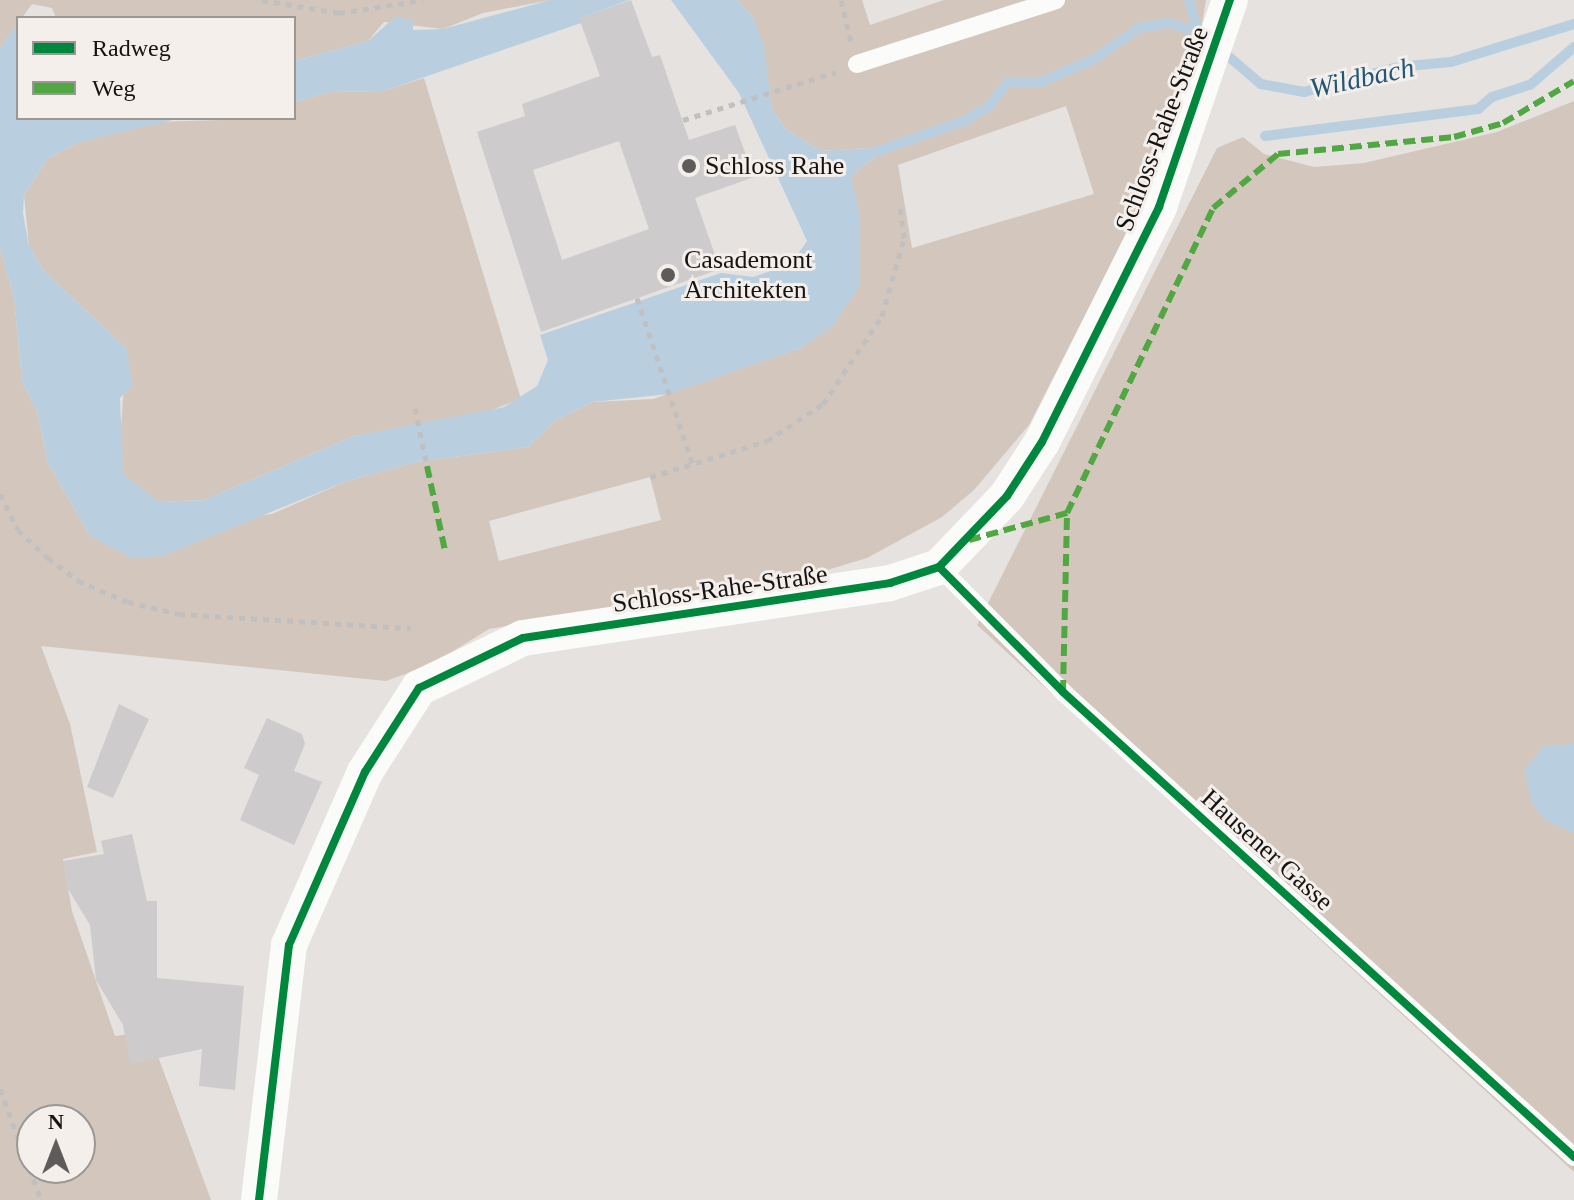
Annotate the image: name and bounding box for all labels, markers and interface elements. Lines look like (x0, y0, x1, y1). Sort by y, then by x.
legend (16, 16, 296, 120)
street label: Schloss-Rahe-Straße (1109, 22, 1215, 236)
text: Radweg (92, 35, 171, 61)
water label: Wildbach (1307, 51, 1417, 105)
text: Weg (92, 75, 135, 101)
place label: Schloss Rahe (705, 150, 844, 182)
marker: Schloss Rahe (680, 157, 698, 175)
place label: Casademont Architekten (684, 244, 813, 306)
marker: Casademont Architekten (659, 266, 677, 284)
street label: Schloss-Rahe-Straße (611, 558, 829, 620)
street label: Hausener Gasse (1195, 783, 1339, 917)
north arrow (16, 1104, 96, 1184)
text: N (48, 1109, 64, 1134)

